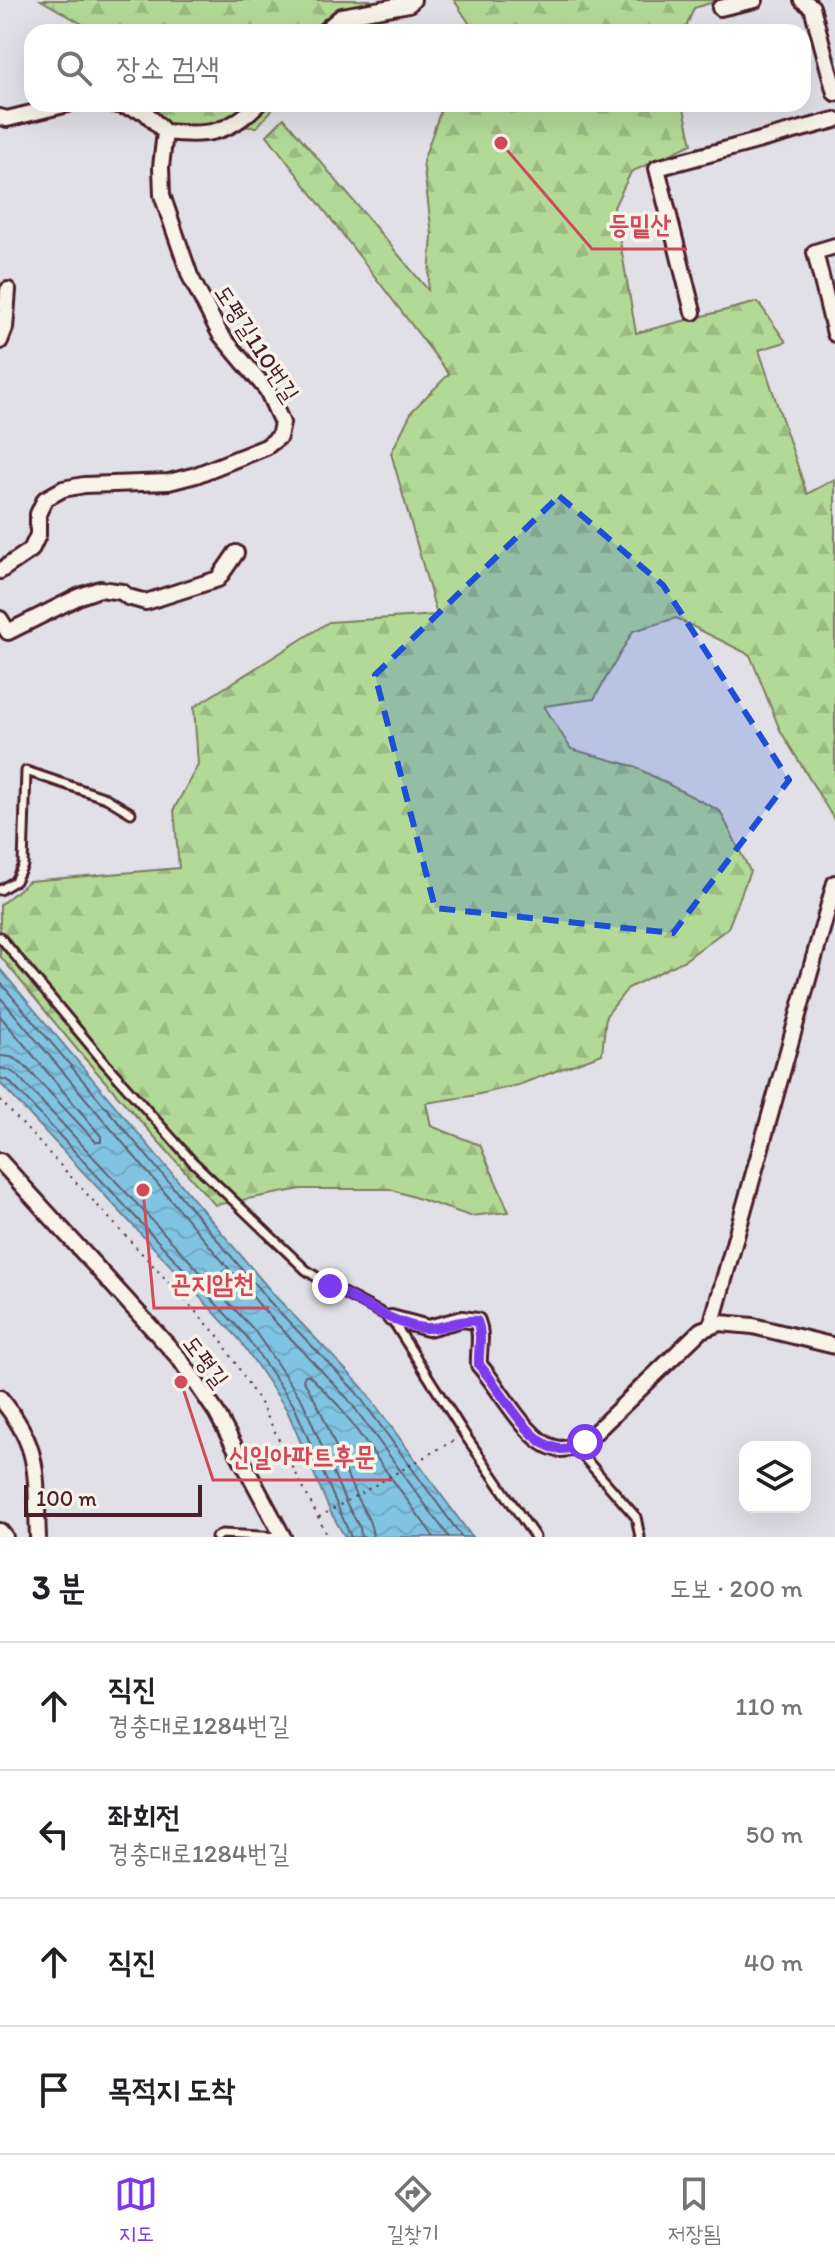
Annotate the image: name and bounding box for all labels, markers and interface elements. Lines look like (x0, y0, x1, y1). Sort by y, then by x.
search box (24, 24, 811, 112)
icon: search (52, 46, 96, 90)
text: 장소 검색 (116, 49, 219, 86)
callout: 등밑산 (592, 199, 687, 249)
text: 등밑산 (609, 208, 671, 240)
street label: 도평길110번길 (208, 279, 306, 407)
callout: 곤지암천 (154, 1258, 269, 1308)
text: 곤지암천 (170, 1267, 254, 1299)
route end (312, 1268, 348, 1304)
street label: 도평길 (177, 1329, 235, 1393)
route start (567, 1424, 603, 1460)
callout: 신일아파트후문 (213, 1430, 392, 1480)
text: 신일아파트후문 (229, 1440, 375, 1472)
map controls (739, 1441, 811, 1513)
button: layers (739, 1441, 811, 1513)
scale bar (24, 1481, 202, 1517)
text: 100 m (36, 1485, 97, 1512)
text: 3 분 (32, 1567, 86, 1608)
text: 도보 · 200 m (670, 1572, 803, 1604)
text: 직진 (108, 1670, 156, 1707)
icon: ahead (32, 1684, 76, 1728)
text: 110 m (735, 1690, 803, 1722)
text: 경충대로1284번길 (108, 1709, 289, 1741)
text: 좌회전 (108, 1798, 180, 1835)
icon: left (32, 1812, 76, 1856)
text: 50 m (746, 1818, 803, 1850)
text: 경충대로1284번길 (108, 1837, 289, 1869)
icon: ahead (32, 1940, 76, 1984)
text: 직진 (108, 1943, 156, 1980)
text: 40 m (744, 1946, 803, 1978)
icon: arrive (32, 2068, 76, 2112)
text: 목적지 도착 (108, 2071, 235, 2108)
tab: 지도 (114, 2172, 158, 2248)
tab: 길찾기 (386, 2172, 439, 2248)
tab: 저장됨 (668, 2172, 721, 2248)

